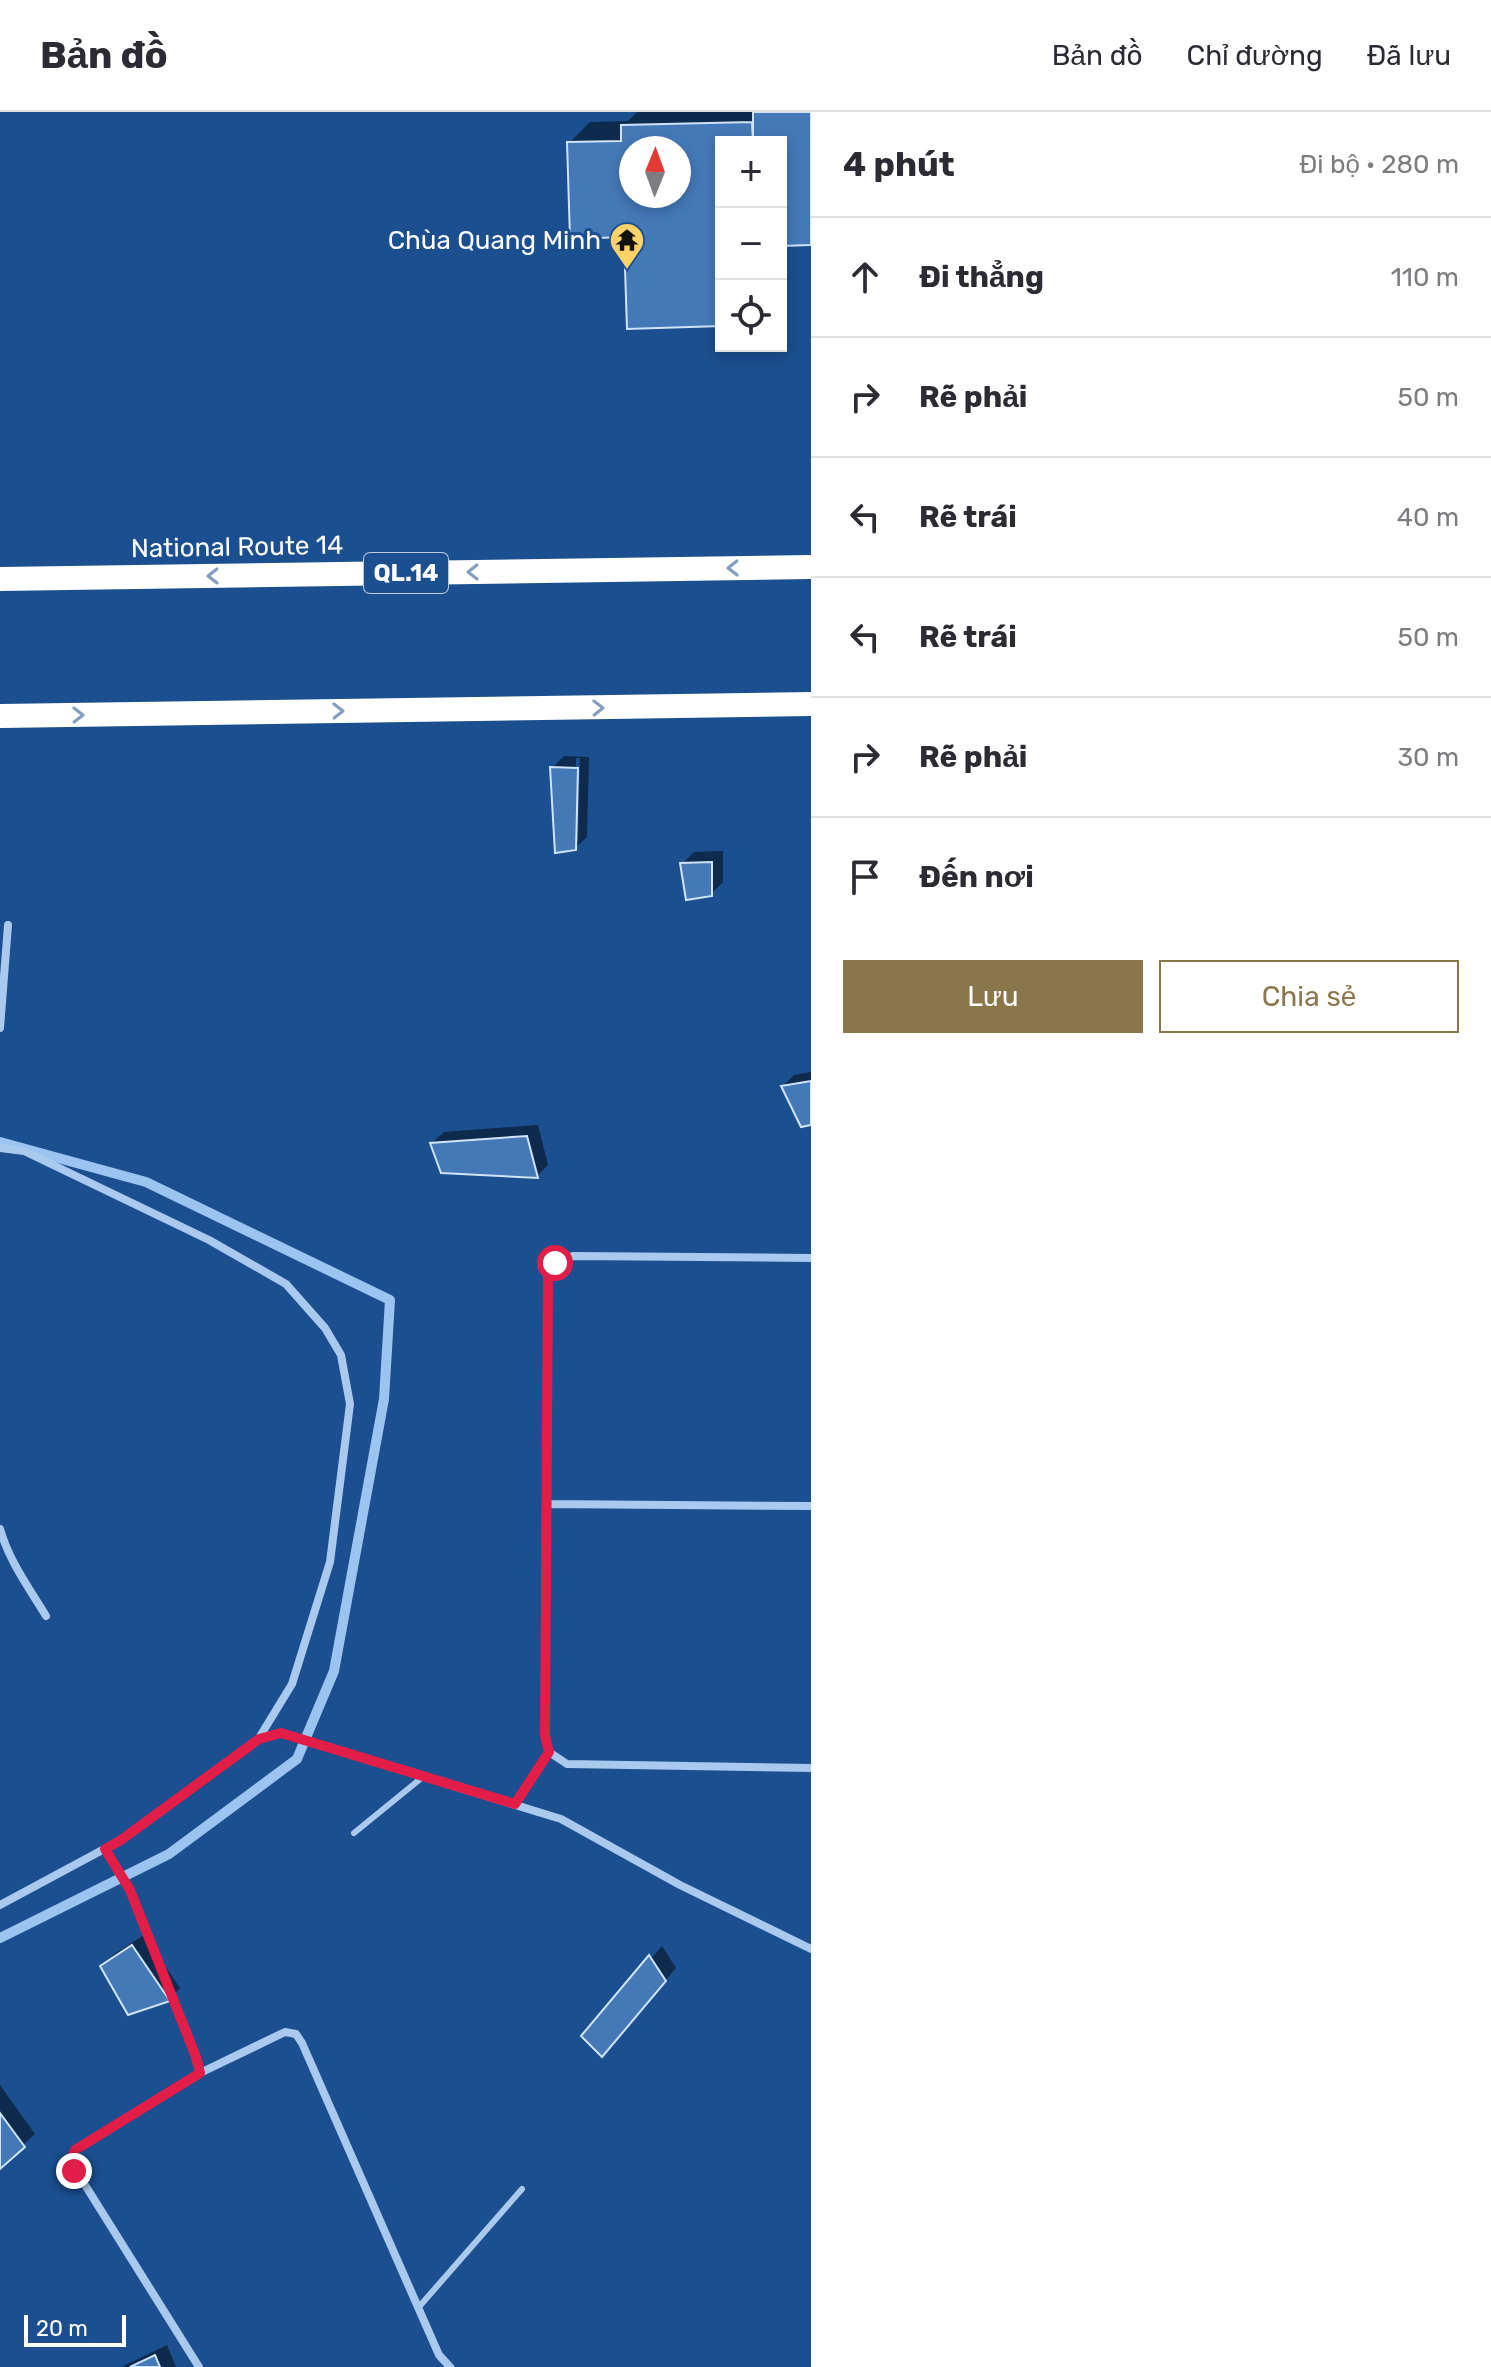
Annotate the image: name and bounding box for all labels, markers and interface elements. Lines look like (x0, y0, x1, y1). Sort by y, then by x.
text: Bản đồ (40, 32, 168, 78)
text: Bản đồ (1052, 39, 1143, 72)
text: Chỉ đường (1187, 39, 1323, 72)
text: Đã lưu (1367, 39, 1451, 72)
north arrow (619, 136, 691, 208)
map controls (715, 136, 787, 352)
button: + (715, 136, 787, 208)
text: 4 phút (843, 144, 955, 185)
text: Đi bộ · 280 m (1299, 149, 1459, 180)
button: − (715, 208, 787, 280)
temple icon: Chùa Quang Minh (608, 221, 646, 271)
place label: Chùa Quang Minh (388, 225, 601, 256)
icon: ahead (843, 255, 887, 299)
text: Đi thẳng (919, 259, 1044, 295)
text: 110 m (1391, 262, 1459, 293)
button: locate (715, 280, 787, 352)
icon: right (843, 375, 887, 419)
text: Rẽ phải (919, 379, 1027, 415)
text: 50 m (1398, 382, 1459, 413)
icon: left (843, 495, 887, 539)
text: Rẽ trái (919, 499, 1017, 535)
text: 40 m (1397, 502, 1459, 533)
street label: National Route 14 (131, 530, 343, 564)
road number: QL.14 (364, 553, 448, 593)
one-way arrow (726, 559, 739, 577)
one-way arrow (466, 563, 479, 581)
one-way arrow (206, 567, 219, 584)
icon: left (843, 615, 887, 659)
text: Rẽ trái (919, 619, 1017, 655)
text: 50 m (1398, 622, 1459, 653)
one-way arrow (592, 699, 605, 716)
one-way arrow (332, 703, 345, 720)
one-way arrow (72, 706, 85, 724)
icon: right (843, 735, 887, 779)
text: Rẽ phải (919, 739, 1027, 775)
text: 30 m (1397, 742, 1459, 773)
icon: arrive (843, 855, 887, 899)
text: Đến nơi (919, 859, 1034, 895)
button: Lưu (843, 960, 1143, 1033)
button: Chia sẻ (1159, 960, 1459, 1033)
route start (537, 1245, 573, 1281)
route end (56, 2153, 92, 2189)
scale bar (24, 2311, 126, 2347)
text: 20 m (36, 2315, 88, 2342)

